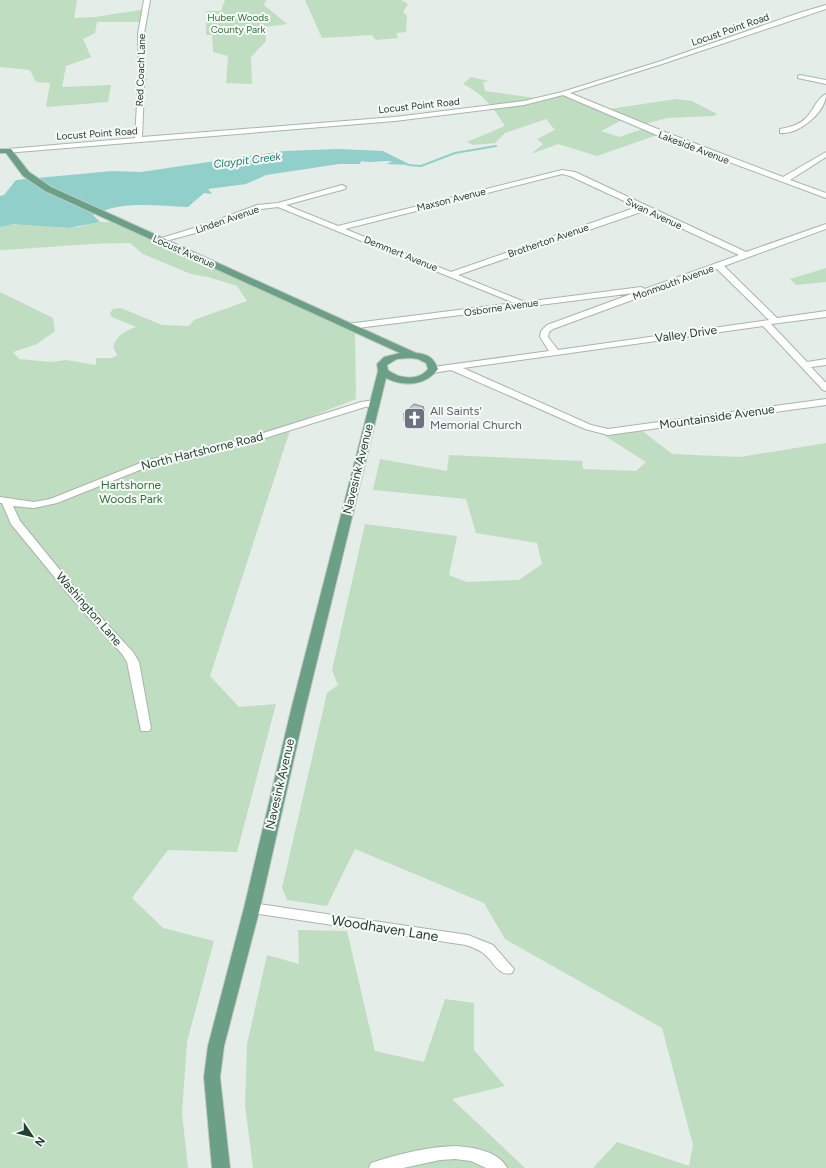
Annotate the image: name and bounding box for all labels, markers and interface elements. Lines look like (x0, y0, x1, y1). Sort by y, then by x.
street label: Locust Point Road (689, 10, 771, 49)
park label: Huber Woods County Park (207, 11, 269, 36)
street label: Red Coach Lane (133, 33, 148, 107)
street label: Locust Point Road (378, 95, 460, 116)
street label: Locust Point Road (56, 124, 138, 143)
street label: Lakeside Avenue (656, 128, 732, 167)
water label: Claypit Creek (213, 150, 282, 171)
street label: Maxson Avenue (415, 185, 487, 214)
street label: Swan Avenue (623, 195, 685, 232)
street label: Linden Avenue (194, 202, 261, 236)
street label: Brotherton Avenue (506, 220, 591, 260)
street label: Locust Avenue (151, 232, 217, 271)
street label: Demmert Avenue (362, 233, 440, 274)
street label: Monmouth Avenue (631, 262, 716, 303)
street label: Osborne Avenue (463, 296, 540, 319)
street label: Valley Drive (654, 323, 718, 345)
street label: Mountainside Avenue (659, 402, 776, 432)
place label: All Saints' Memorial Church (430, 404, 522, 432)
church icon: All Saints' Memorial Church (401, 405, 427, 431)
street label: Navesink Avenue (340, 422, 376, 516)
street label: North Hartshorne Road (139, 429, 265, 473)
park label: Hartshorne Woods Park (99, 478, 163, 506)
street label: Washington Lane (53, 569, 125, 649)
street label: Navesink Avenue (263, 737, 297, 831)
street label: Woodhaven Lane (330, 912, 440, 945)
north arrow (12, 1116, 52, 1156)
text: N (32, 1134, 48, 1149)

